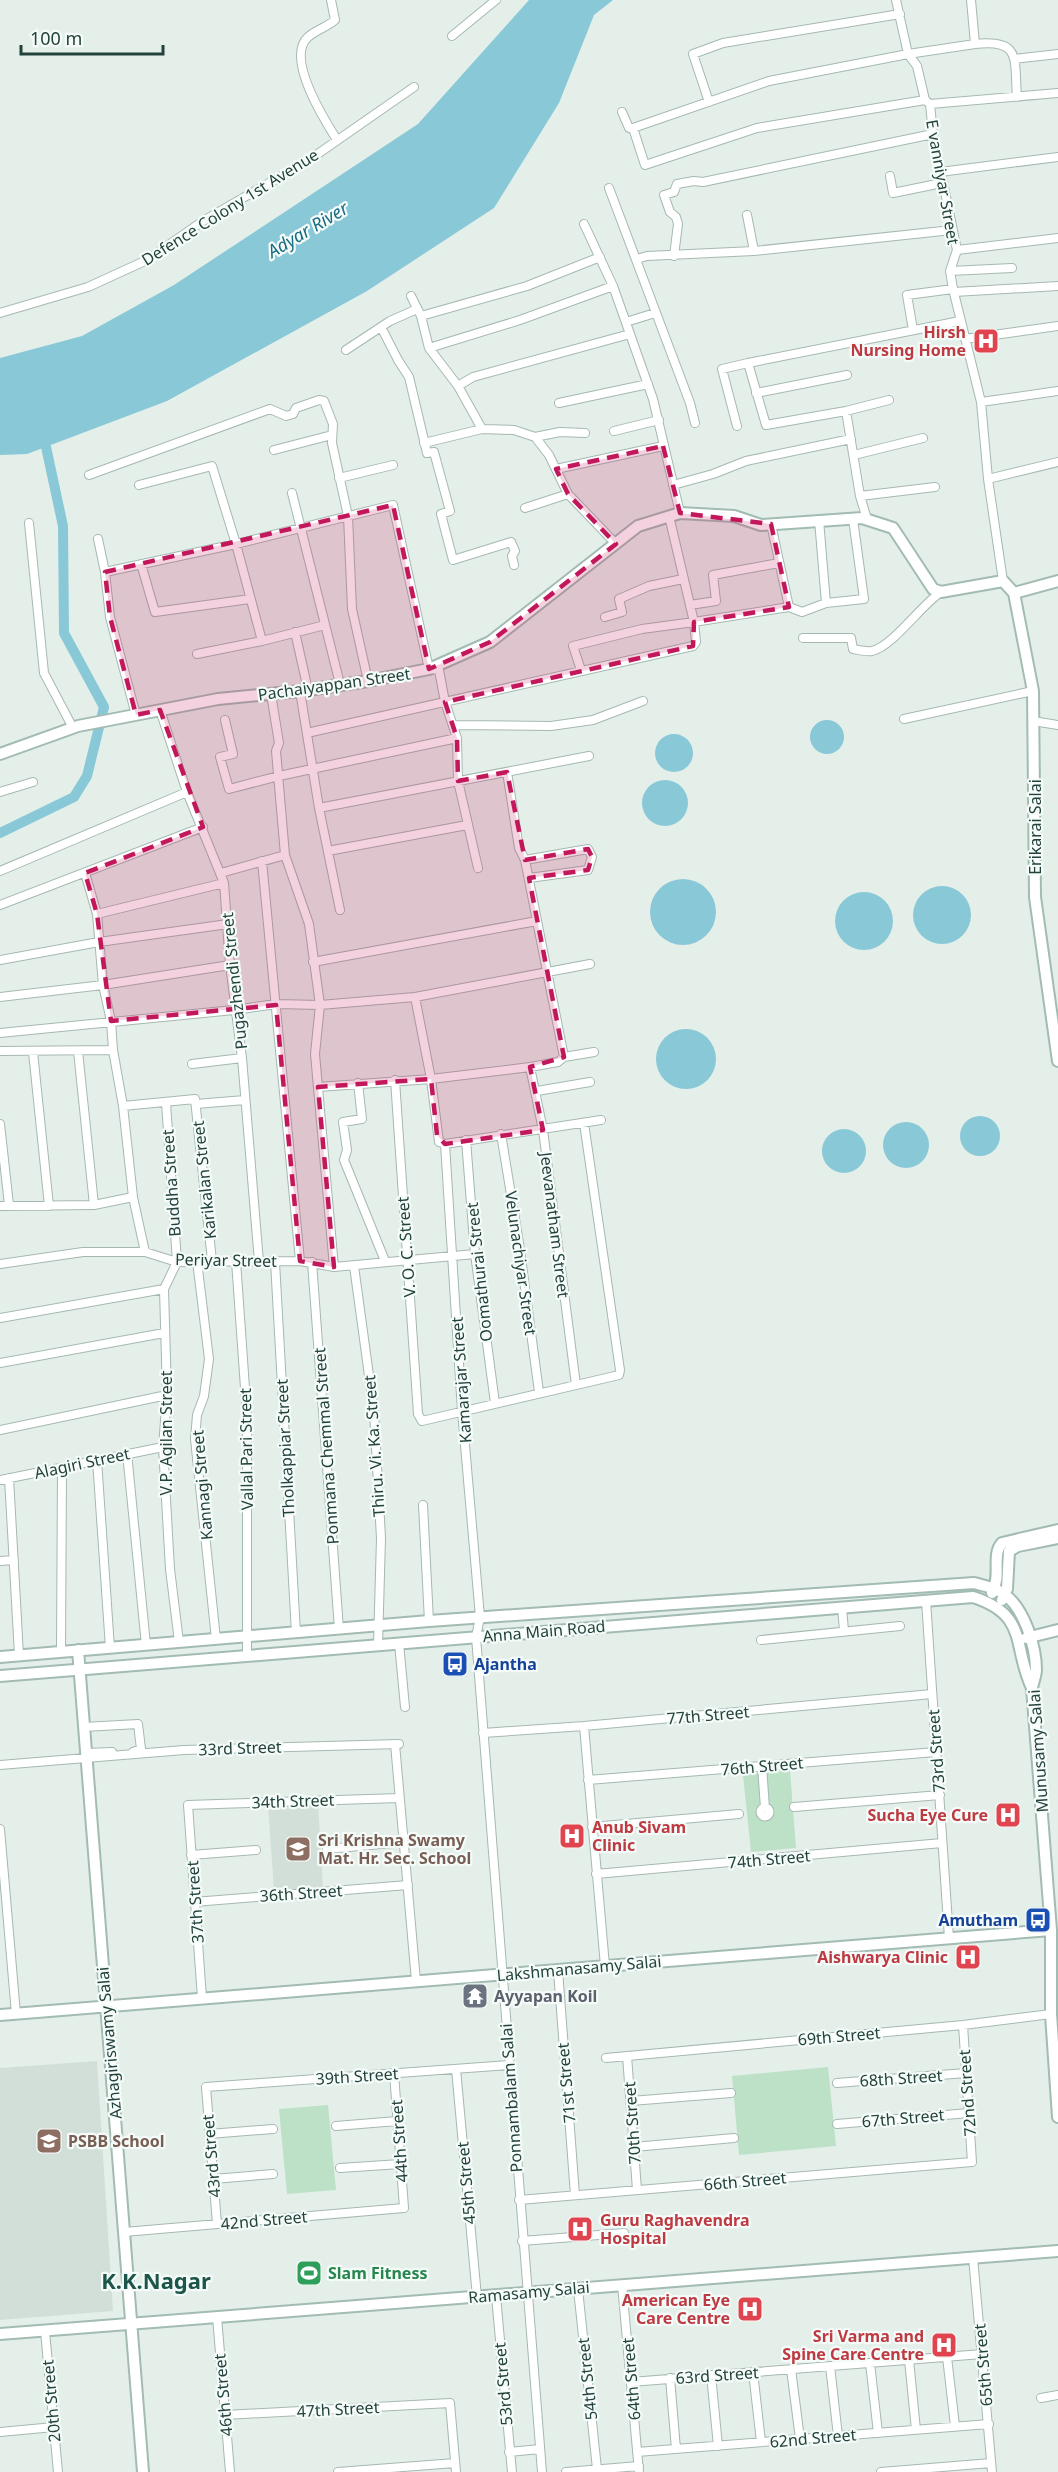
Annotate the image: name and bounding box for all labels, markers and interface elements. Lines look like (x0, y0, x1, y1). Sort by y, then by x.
scale bar (21, 18, 164, 56)
text: 100 m (30, 26, 82, 50)
street label: E vanniyar Street (921, 118, 965, 246)
street label: Defence Colony 1st Avenue (137, 143, 323, 271)
water label: Adyar River (261, 195, 353, 264)
place label: Hirsh Nursing Home (851, 321, 966, 361)
hospital icon: Hirsh Nursing Home (971, 326, 1001, 356)
street label: Pachaiyappan Street (256, 662, 412, 706)
street label: Erikarai Salai (1024, 779, 1046, 875)
street label: Pugazhendi Street (216, 911, 252, 1051)
street label: Karikalan Street (187, 1119, 221, 1240)
street label: Buddha Street (156, 1128, 186, 1237)
street label: Jeevanatham Street (535, 1149, 575, 1299)
street label: Velunachiyar Street (500, 1189, 542, 1337)
street label: V. O. C. Street (391, 1196, 420, 1298)
street label: Oomathurai Street (461, 1201, 497, 1343)
street label: Periyar Street (175, 1248, 277, 1272)
street label: Kamarajar Street (446, 1316, 476, 1444)
street label: Ponmana Chemmal Street (308, 1347, 344, 1545)
street label: V.P. Agilan Street (155, 1370, 177, 1496)
street label: Thiru. Vi. Ka. Street (358, 1374, 390, 1518)
street label: Tholkappiar Street (270, 1378, 300, 1518)
street label: Vallal Pari Street (234, 1388, 258, 1510)
street label: Kannagi Street (186, 1429, 218, 1541)
street label: Alagiri Street (32, 1442, 132, 1484)
street label: Anna Main Road (482, 1615, 606, 1647)
bus stop icon: Ajantha (440, 1649, 470, 1679)
place label: Ajantha (474, 1653, 537, 1675)
street label: Munusamy Salai (1023, 1689, 1053, 1813)
street label: 77th Street (666, 1700, 750, 1730)
street label: 73rd Street (922, 1708, 950, 1793)
street label: 33rd Street (198, 1736, 282, 1760)
street label: 76th Street (720, 1751, 804, 1781)
street label: 34th Street (251, 1789, 335, 1813)
hospital icon: Sucha Eye Cure (993, 1800, 1023, 1830)
place label: Sucha Eye Cure (868, 1804, 988, 1826)
place label: Anub Sivam Clinic (592, 1816, 686, 1856)
hospital icon: Anub Sivam Clinic (557, 1821, 587, 1851)
place label: Sri Krishna Swamy Mat. Hr. Sec. School (318, 1829, 471, 1869)
school or university icon: Sri Krishna Swamy Mat. Hr. Sec. School (283, 1834, 313, 1864)
street label: 74th Street (727, 1844, 811, 1874)
street label: 37th Street (181, 1860, 209, 1944)
street label: 36th Street (259, 1879, 343, 1907)
bus stop icon: Amutham (1023, 1905, 1053, 1935)
place label: Amutham (938, 1909, 1018, 1931)
hospital icon: Aishwarya Clinic (953, 1942, 983, 1972)
place label: Aishwarya Clinic (817, 1946, 948, 1968)
street label: Lakshmanasamy Salai (496, 1950, 662, 1986)
street label: Azhagiriswamy Salai (91, 1966, 127, 2120)
temple icon: Ayyapan Koil (460, 1981, 490, 2011)
place label: Ayyapan Koil (494, 1985, 597, 2007)
street label: 69th Street (797, 2021, 881, 2051)
street label: Ponnambalam Salai (495, 2023, 527, 2173)
street label: 71st Street (552, 2042, 580, 2124)
street label: 72nd Street (953, 2049, 981, 2137)
street label: 39th Street (315, 2062, 399, 2090)
street label: 68th Street (859, 2064, 943, 2092)
street label: 70th Street (618, 2081, 646, 2165)
street label: 44th Street (385, 2099, 413, 2183)
street label: 67th Street (861, 2103, 945, 2133)
street label: 43rd Street (196, 2113, 226, 2198)
school or university icon: PSBB School (34, 2126, 64, 2156)
place label: PSBB School (68, 2130, 164, 2152)
street label: 45th Street (451, 2141, 481, 2225)
street label: 66th Street (703, 2166, 787, 2196)
street label: 42nd Street (220, 2205, 308, 2235)
place label: Guru Raghavendra Hospital (600, 2209, 750, 2249)
hospital icon: Guru Raghavendra Hospital (565, 2214, 595, 2244)
sports icon: Slam Fitness (294, 2258, 324, 2288)
place label: Slam Fitness (328, 2262, 427, 2284)
district label: K.K.Nagar (101, 2265, 211, 2295)
street label: Ramasamy Salai (467, 2276, 591, 2308)
place label: American Eye Care Centre (622, 2289, 730, 2329)
hospital icon: American Eye Care Centre (735, 2294, 765, 2324)
street label: 65th Street (968, 2323, 998, 2407)
place label: Sri Varma and Spine Care Centre (782, 2325, 924, 2365)
hospital icon: Sri Varma and Spine Care Centre (929, 2330, 959, 2360)
street label: 54th Street (572, 2336, 602, 2421)
street label: 64th Street (616, 2337, 646, 2421)
street label: 53rd Street (488, 2341, 518, 2426)
street label: 46th Street (208, 2353, 238, 2437)
street label: 20th Street (36, 2359, 66, 2443)
street label: 63rd Street (675, 2361, 760, 2389)
street label: 47th Street (296, 2396, 380, 2422)
street label: 62nd Street (769, 2423, 857, 2453)

